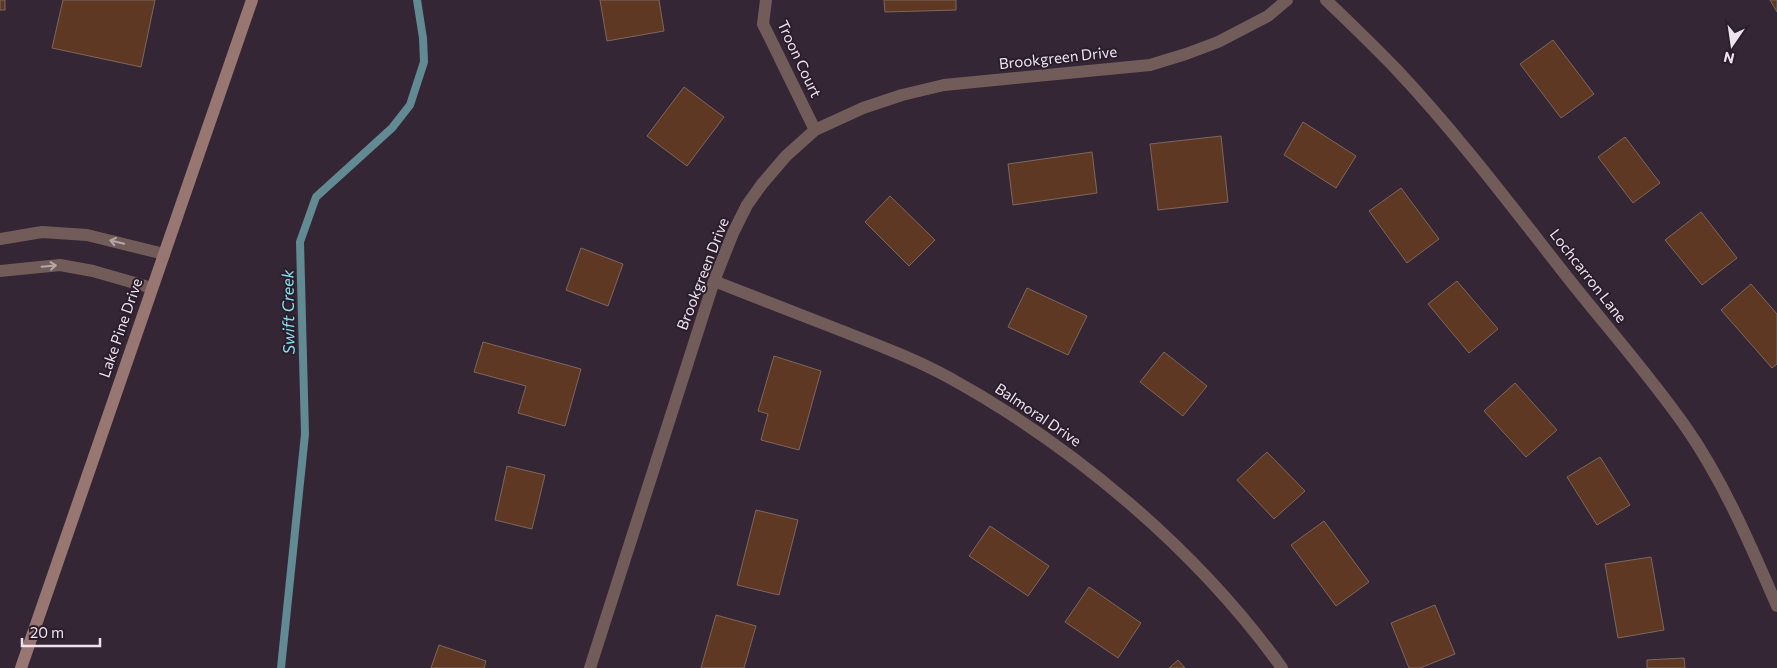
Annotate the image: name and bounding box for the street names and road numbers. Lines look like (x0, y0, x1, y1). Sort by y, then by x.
street label: Troon Court (774, 17, 826, 100)
street label: Brookgreen Drive (998, 42, 1118, 72)
street label: Brookgreen Drive (672, 215, 732, 332)
street label: Lochcarron Lane (1547, 225, 1631, 326)
street label: Lake Pine Drive (95, 276, 146, 380)
street label: Balmoral Drive (992, 379, 1085, 450)

